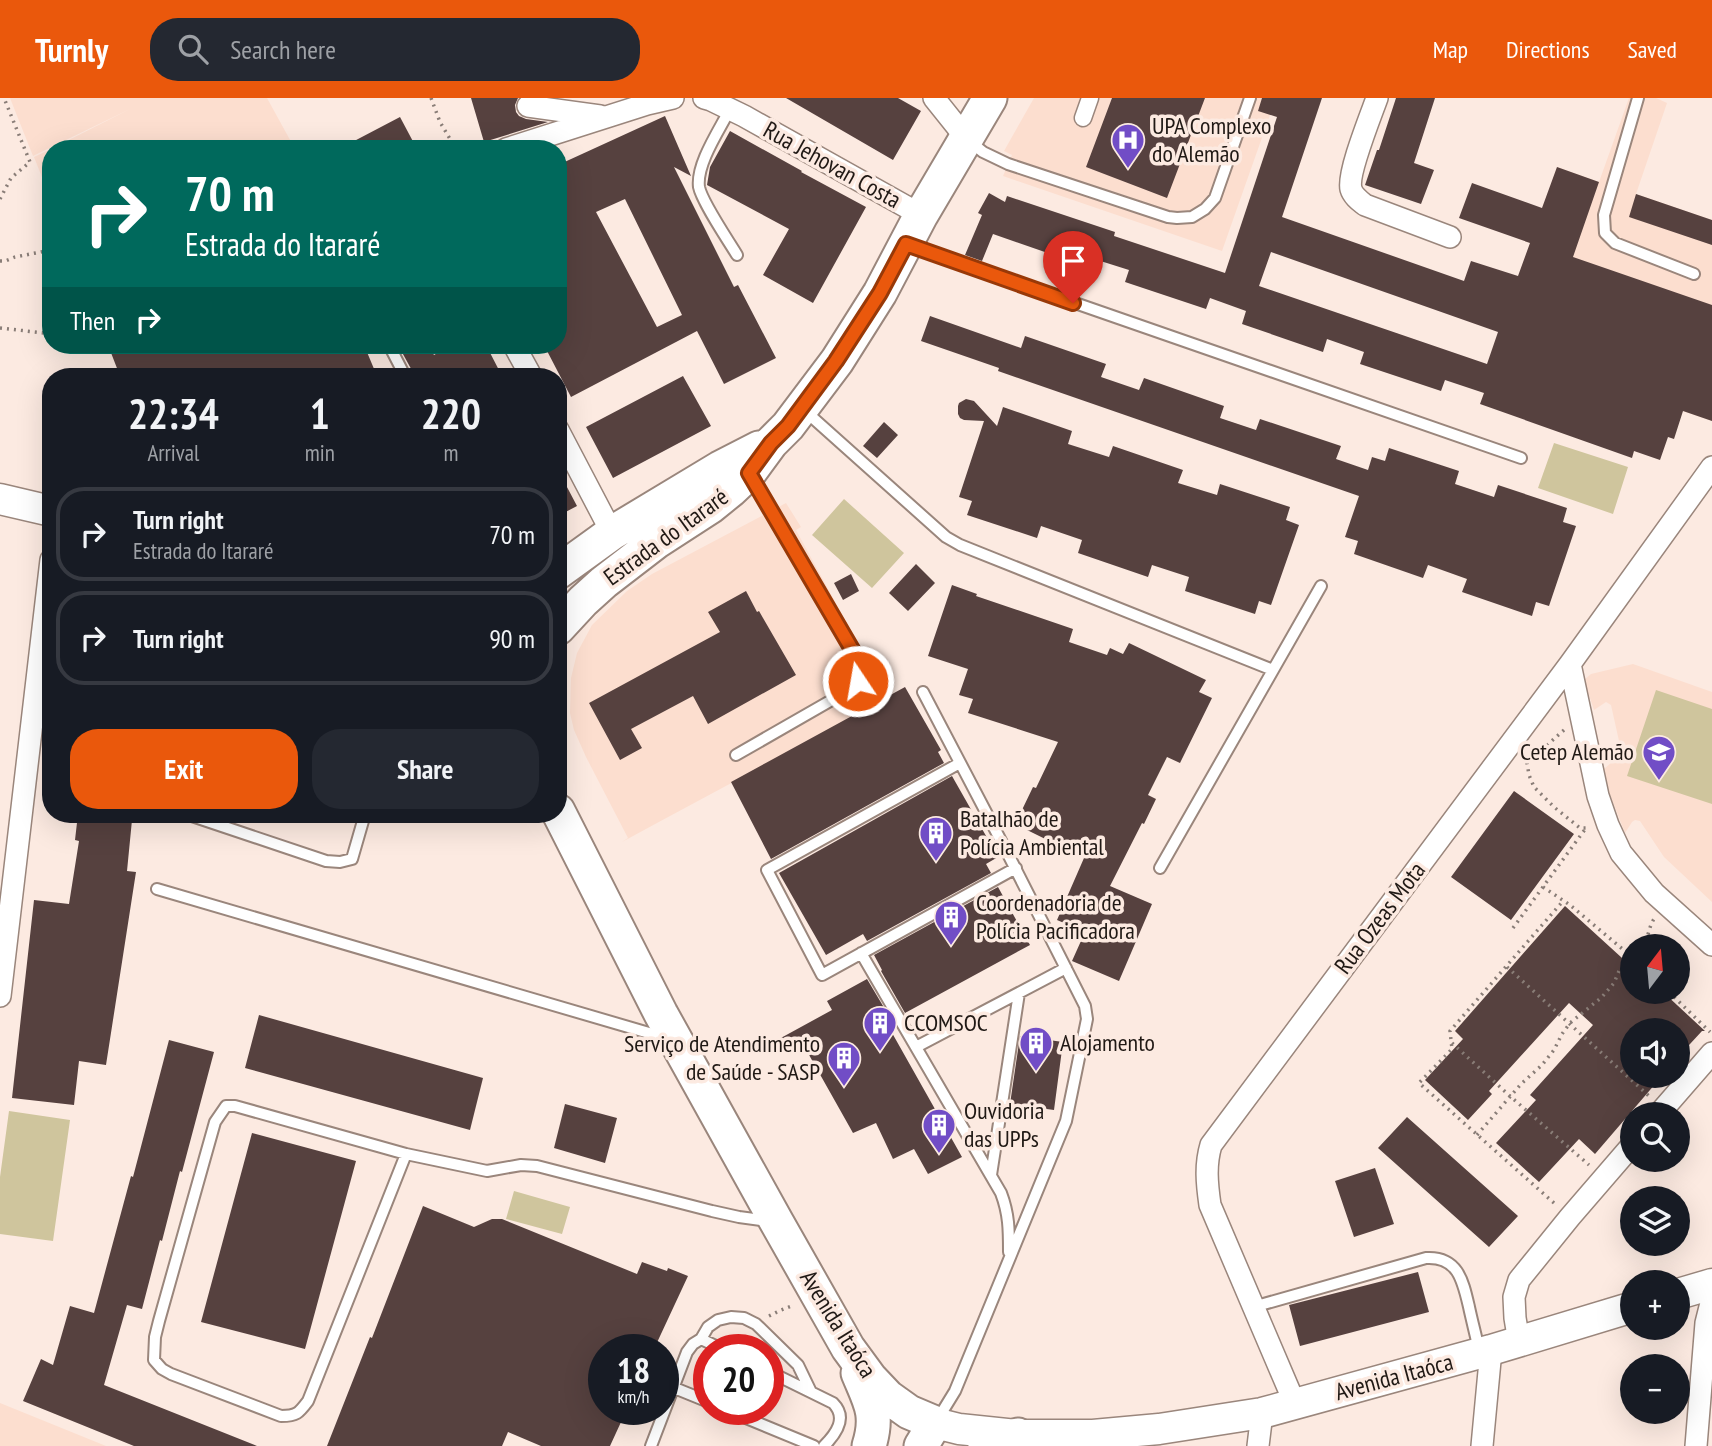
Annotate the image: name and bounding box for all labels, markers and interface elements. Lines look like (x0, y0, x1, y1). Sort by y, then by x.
search box (150, 18, 640, 81)
text: Turnly (35, 28, 108, 71)
icon: search (174, 30, 212, 68)
text: Search here (230, 33, 336, 66)
text: Map (1433, 34, 1468, 65)
text: Directions (1506, 34, 1590, 65)
text: Saved (1628, 34, 1677, 65)
place label: UPA Complexo do Alemão (1152, 110, 1271, 169)
street label: Rua Jehovan Costa (758, 114, 906, 215)
hospital icon: UPA Complexo do Alemão (1109, 121, 1147, 170)
text: 70 m (185, 161, 274, 225)
icon: right (70, 168, 161, 259)
text: Estrada do Itararé (185, 223, 380, 265)
pin (1043, 231, 1103, 303)
icon: arrive (1054, 242, 1092, 280)
icon: right (129, 301, 167, 339)
text: Then (70, 304, 115, 337)
text: 22:34 (128, 386, 219, 441)
text: 1 (310, 386, 330, 441)
text: 220 (421, 386, 481, 441)
text: Arrival (147, 438, 199, 467)
text: min (305, 438, 335, 467)
text: m (443, 438, 458, 467)
street label: Estrada do Itararé (597, 481, 734, 592)
text: Turn right (133, 503, 224, 536)
icon: right (74, 515, 112, 553)
text: 70 m (489, 518, 535, 551)
text: Estrada do Itararé (133, 536, 273, 565)
icon: right (74, 619, 112, 657)
text: Turn right (133, 622, 224, 655)
text: 90 m (489, 622, 535, 655)
position arrow (821, 644, 895, 718)
button: Exit (70, 729, 298, 809)
button: Share (312, 729, 539, 809)
school or university icon: Cetep Alemão (1640, 733, 1678, 782)
place label: Cetep Alemão (1520, 736, 1634, 767)
place label: Batalhão de Polícia Ambiental (960, 803, 1104, 862)
building icon: Batalhão de Polícia Ambiental (917, 814, 955, 863)
street label: Rua Ozeas Mota (1327, 856, 1432, 980)
place label: Coordenadoria de Polícia Pacificadora (976, 887, 1135, 946)
building icon: Coordenadoria de Polícia Pacificadora (932, 898, 970, 947)
north arrow (1620, 934, 1690, 1004)
map controls (1620, 934, 1690, 1424)
building icon: CCOMSOC (861, 1004, 899, 1053)
place label: CCOMSOC (904, 1007, 988, 1038)
button: sound (1620, 1018, 1690, 1088)
building icon: Alojamento (1017, 1024, 1055, 1073)
place label: Alojamento (1060, 1027, 1155, 1058)
place label: Serviço de Atendimento de Saúde - SASP (624, 1028, 820, 1087)
building icon: Serviço de Atendimento de Saúde - SASP (825, 1039, 863, 1088)
place label: Ouvidoria das UPPs (964, 1095, 1044, 1154)
button: search (1620, 1102, 1690, 1172)
building icon: Ouvidoria das UPPs (920, 1106, 958, 1155)
button: layers (1620, 1186, 1690, 1256)
street label: Avenida Itaóca (793, 1264, 884, 1383)
button: + (1620, 1270, 1690, 1340)
speed limit sign: 20 (693, 1334, 784, 1425)
street label: Avenida Itaóca (1331, 1346, 1456, 1407)
text: 18 (617, 1347, 650, 1393)
button: − (1620, 1354, 1690, 1424)
text: km/h (618, 1385, 649, 1408)

